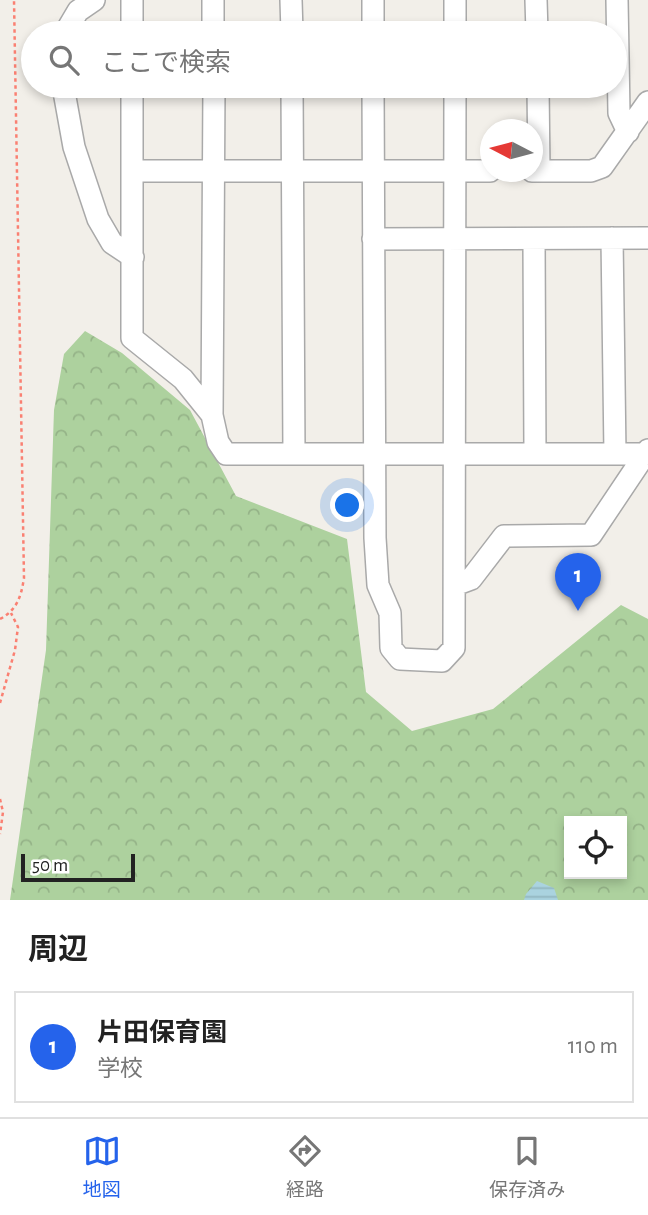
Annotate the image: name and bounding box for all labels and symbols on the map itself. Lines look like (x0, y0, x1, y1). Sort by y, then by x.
north arrow (480, 119, 543, 182)
your location (330, 488, 364, 522)
pin: 1 (555, 553, 601, 611)
scale bar (21, 851, 135, 883)

